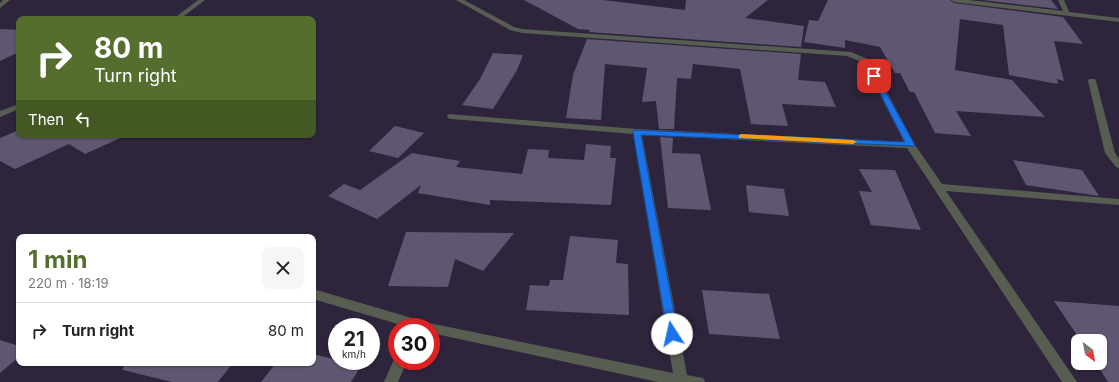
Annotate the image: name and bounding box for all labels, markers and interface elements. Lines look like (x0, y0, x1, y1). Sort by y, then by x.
text: 80 m (94, 31, 163, 65)
icon: right (28, 32, 80, 84)
pin (857, 59, 891, 93)
text: Turn right (94, 65, 177, 86)
icon: arrive (863, 65, 885, 87)
icon: left (72, 108, 94, 130)
text: Then (28, 110, 64, 129)
text: 1 min (28, 245, 87, 274)
button: close (262, 247, 304, 289)
text: 220 m · 18:19 (28, 275, 109, 291)
position arrow (651, 313, 693, 355)
speed limit sign: 30 (388, 318, 440, 370)
icon: right (28, 320, 50, 342)
text: Turn right (62, 321, 134, 340)
text: 80 m (268, 321, 304, 340)
text: 21 (343, 327, 365, 351)
north arrow (1071, 334, 1107, 370)
map controls (1071, 334, 1107, 370)
text: km/h (342, 348, 366, 360)

